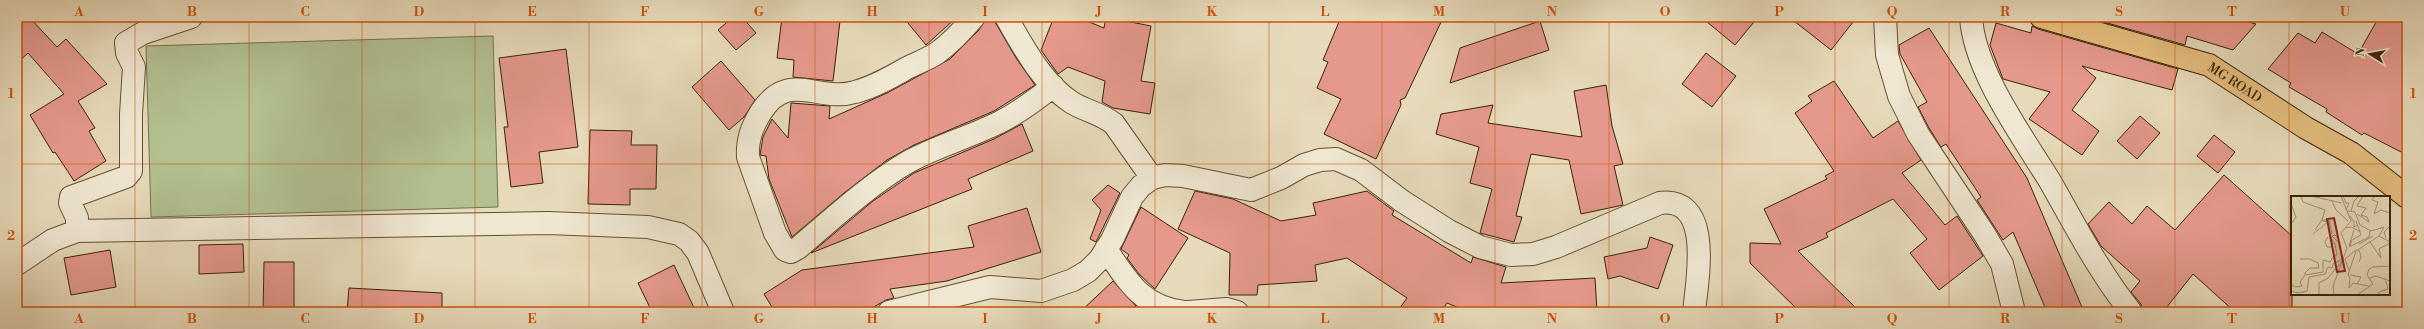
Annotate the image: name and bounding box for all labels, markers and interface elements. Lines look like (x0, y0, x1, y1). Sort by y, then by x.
text: A (73, 4, 84, 20)
text: B (187, 4, 197, 20)
text: C (300, 4, 310, 20)
text: D (414, 4, 424, 20)
text: E (527, 4, 537, 20)
text: F (640, 4, 650, 20)
text: G (754, 4, 765, 20)
text: H (867, 4, 878, 20)
text: I (982, 4, 988, 20)
text: J (1094, 4, 1102, 20)
text: K (1207, 4, 1218, 20)
text: L (1321, 4, 1330, 20)
text: M (1433, 4, 1445, 20)
text: N (1547, 4, 1558, 20)
text: O (1660, 4, 1671, 20)
text: P (1774, 4, 1784, 20)
text: Q (1887, 4, 1898, 20)
text: R (2000, 4, 2010, 20)
text: S (2115, 4, 2123, 20)
text: T (2227, 4, 2237, 20)
text: U (2340, 4, 2350, 20)
north arrow (2350, 34, 2390, 74)
text: N (2353, 46, 2369, 58)
street label: MG ROAD (2205, 59, 2265, 106)
text: 1 (8, 86, 15, 102)
text: 1 (2410, 86, 2417, 102)
inset map (2291, 196, 2390, 295)
text: 2 (7, 228, 15, 244)
text: 2 (2409, 228, 2417, 244)
text: A (73, 311, 84, 327)
text: B (187, 311, 197, 327)
text: C (300, 311, 310, 327)
text: D (414, 311, 424, 327)
text: E (527, 311, 537, 327)
text: F (640, 311, 650, 327)
text: G (754, 311, 765, 327)
text: H (867, 311, 878, 327)
text: I (982, 311, 988, 327)
text: J (1094, 311, 1102, 327)
text: K (1207, 311, 1218, 327)
text: L (1321, 311, 1330, 327)
text: M (1433, 311, 1445, 327)
text: N (1547, 311, 1558, 327)
text: O (1660, 311, 1671, 327)
text: P (1774, 311, 1784, 327)
text: Q (1887, 311, 1898, 327)
text: R (2000, 311, 2010, 327)
text: S (2115, 311, 2123, 327)
text: T (2227, 311, 2237, 327)
text: U (2340, 311, 2350, 327)

